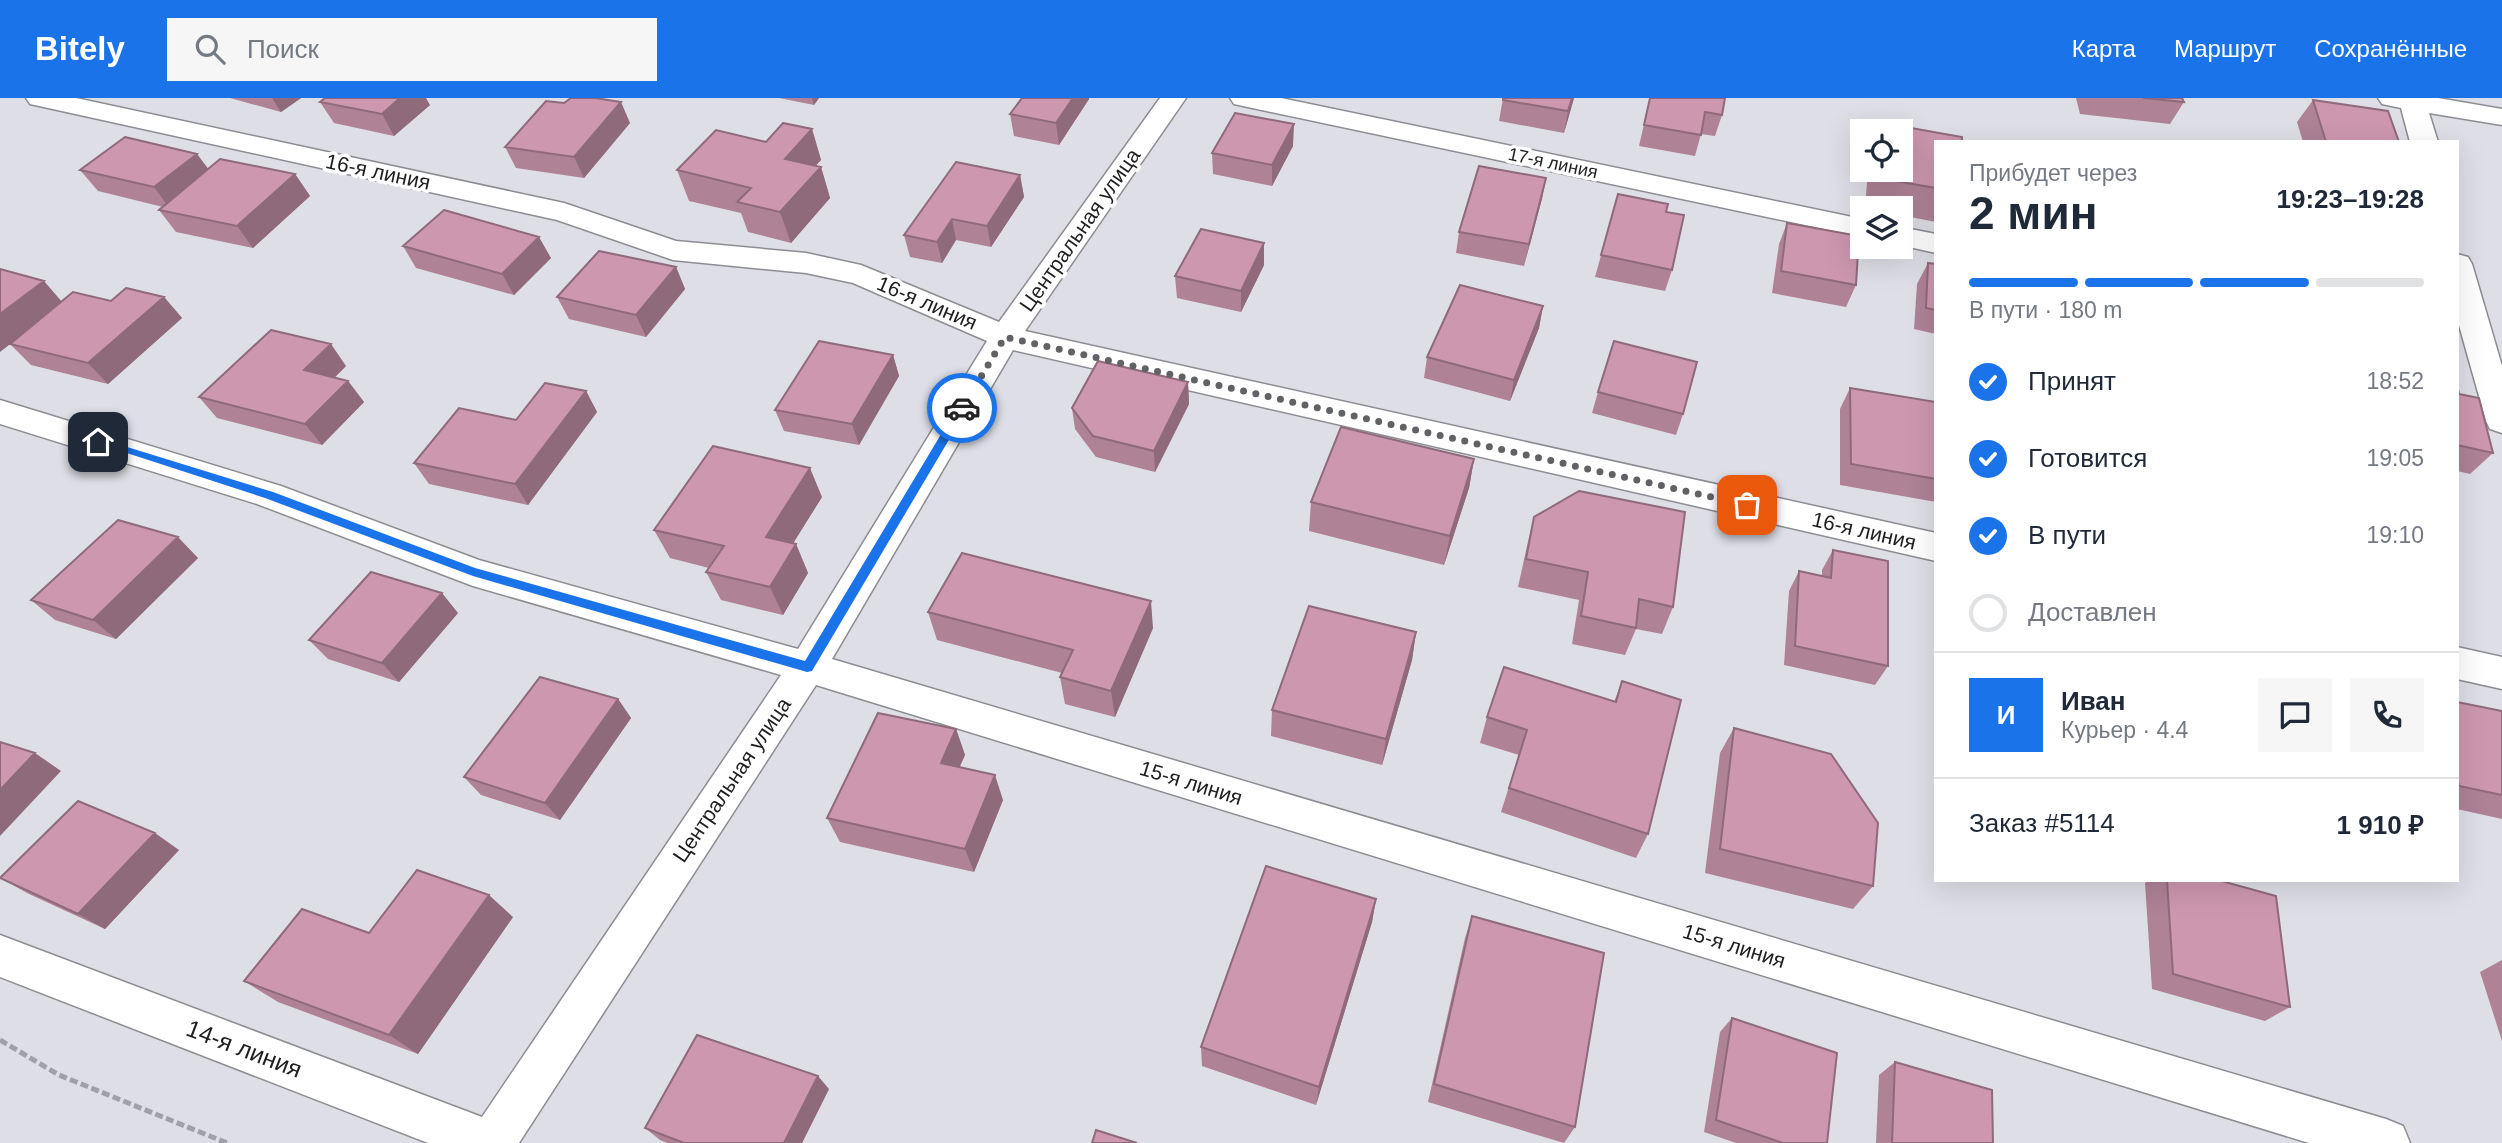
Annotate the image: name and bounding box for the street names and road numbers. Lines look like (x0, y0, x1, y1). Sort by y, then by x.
street label: Центральная улица (1015, 144, 1145, 315)
street label: 17-я линия (1506, 144, 1600, 182)
street label: 16-я линия (324, 149, 432, 194)
street label: 16-я линия (874, 271, 981, 334)
street label: 16-я линия (1810, 507, 1918, 554)
street label: Центральная улица (668, 693, 795, 866)
street label: 15-я линия (1137, 756, 1245, 809)
street label: 15-я линия (1680, 919, 1788, 972)
street label: 14-я линия (183, 1014, 306, 1083)

